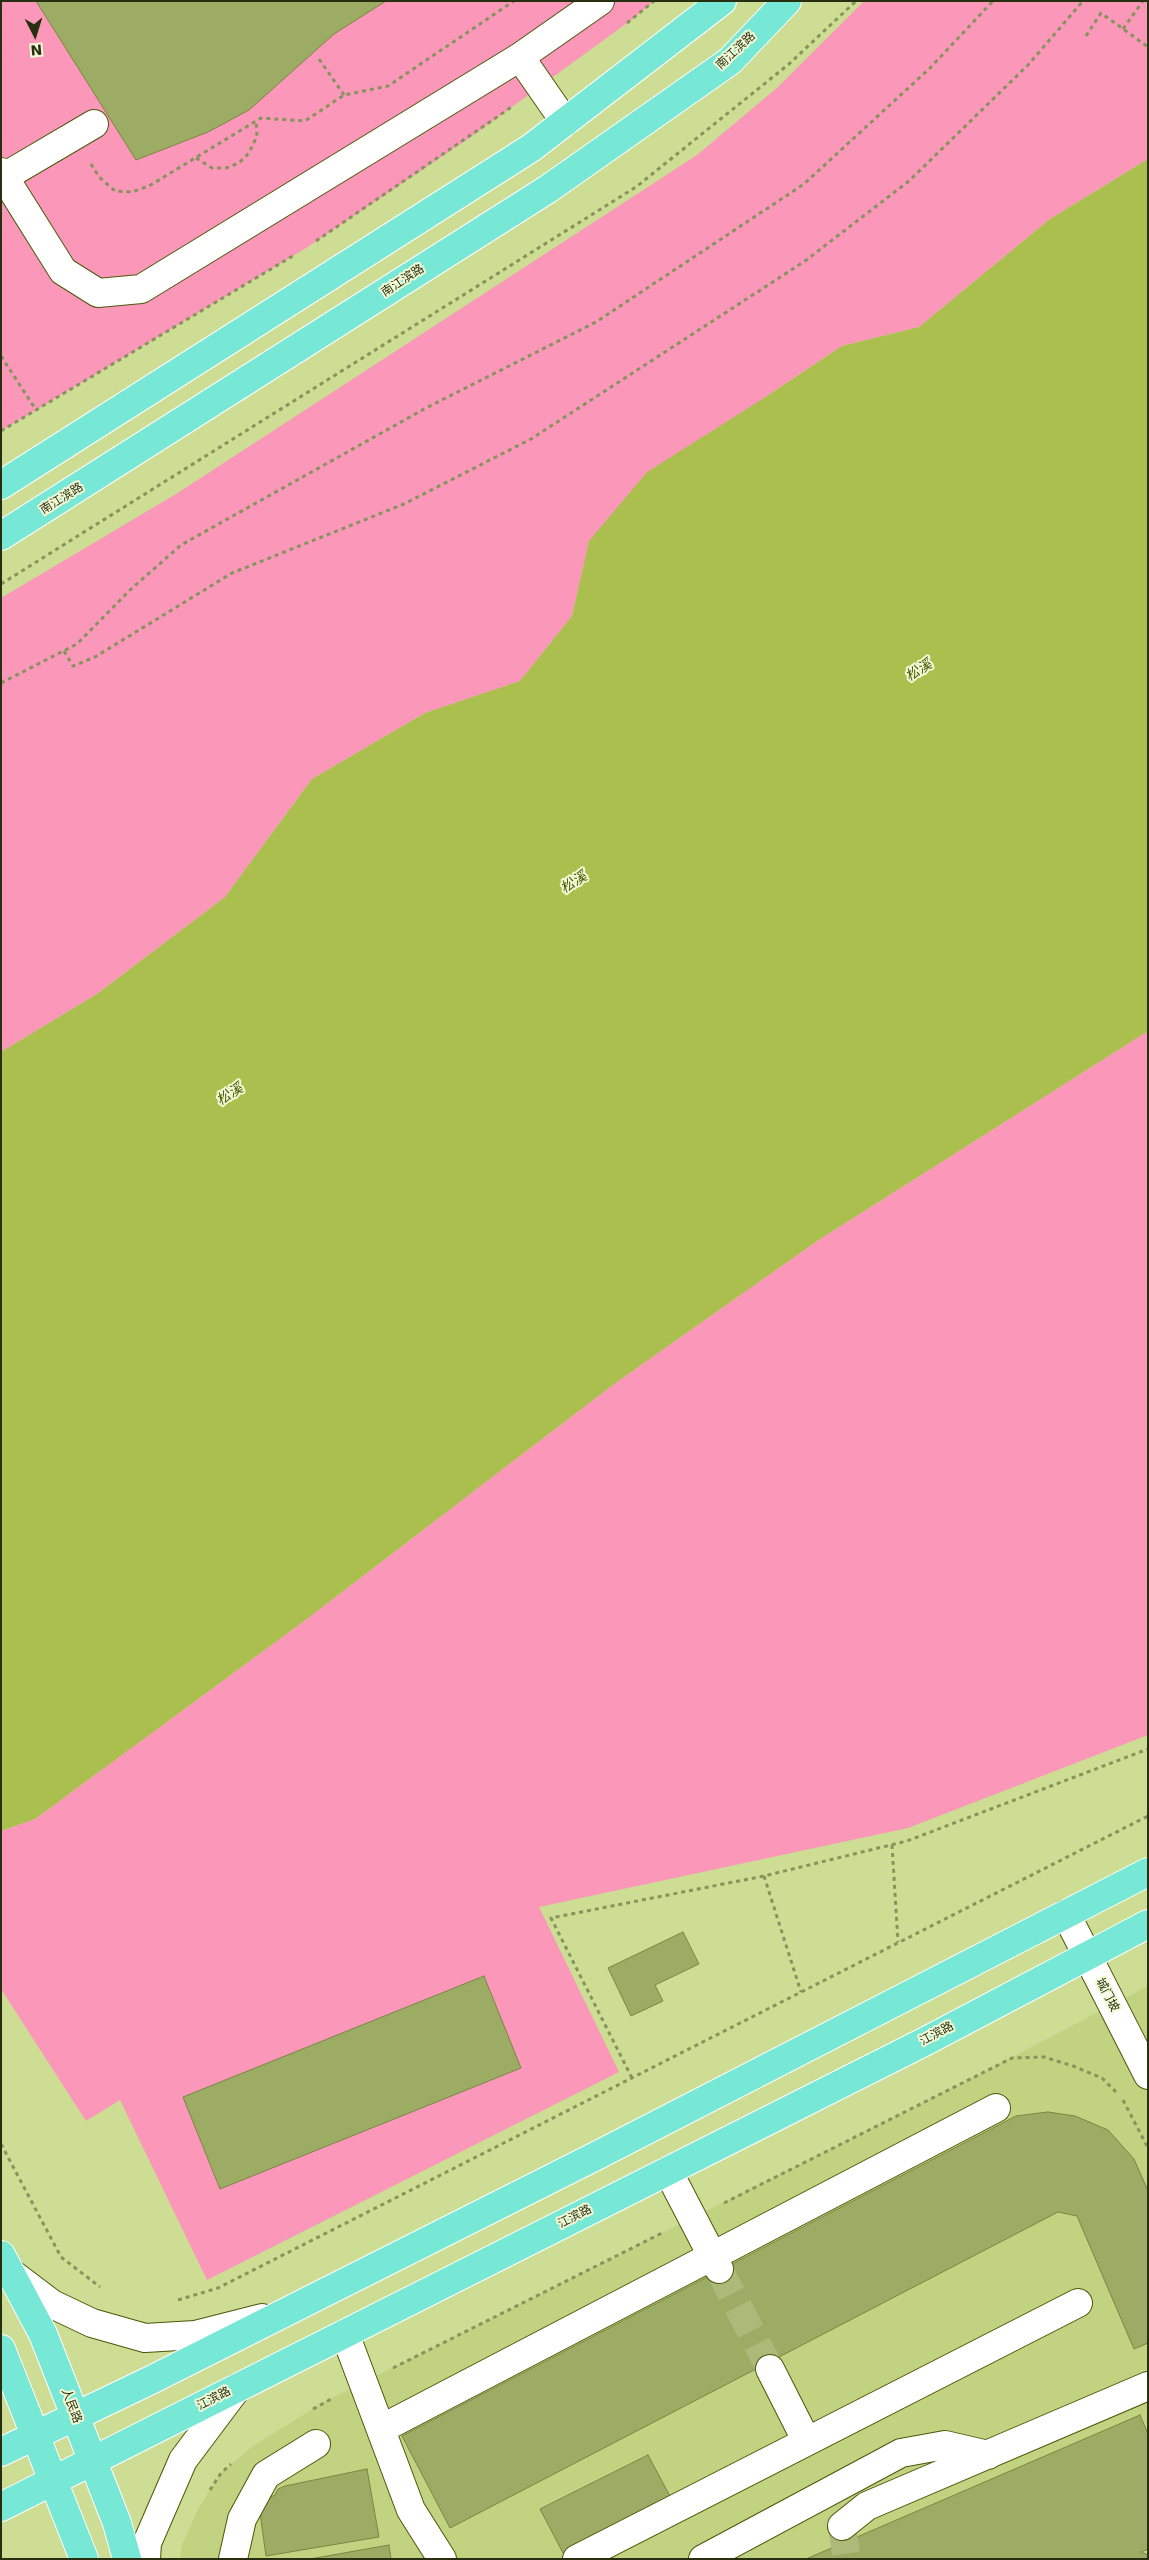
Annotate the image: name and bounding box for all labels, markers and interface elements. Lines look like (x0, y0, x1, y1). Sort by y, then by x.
north arrow (10, 10, 60, 60)
street label: 南江滨路 (714, 29, 758, 73)
text: N (30, 41, 43, 58)
street label: 南江滨路 (379, 262, 427, 300)
street label: 南江滨路 (38, 480, 86, 518)
water label: 松溪 (903, 656, 935, 686)
water label: 松溪 (558, 868, 590, 898)
water label: 松溪 (214, 1080, 246, 1110)
street label: 城门坡 (1092, 1976, 1122, 2014)
street label: 江滨路 (918, 2019, 956, 2049)
street label: 江滨路 (556, 2202, 594, 2232)
street label: 江滨路 (195, 2384, 233, 2414)
street label: 人民路 (58, 2387, 84, 2425)

